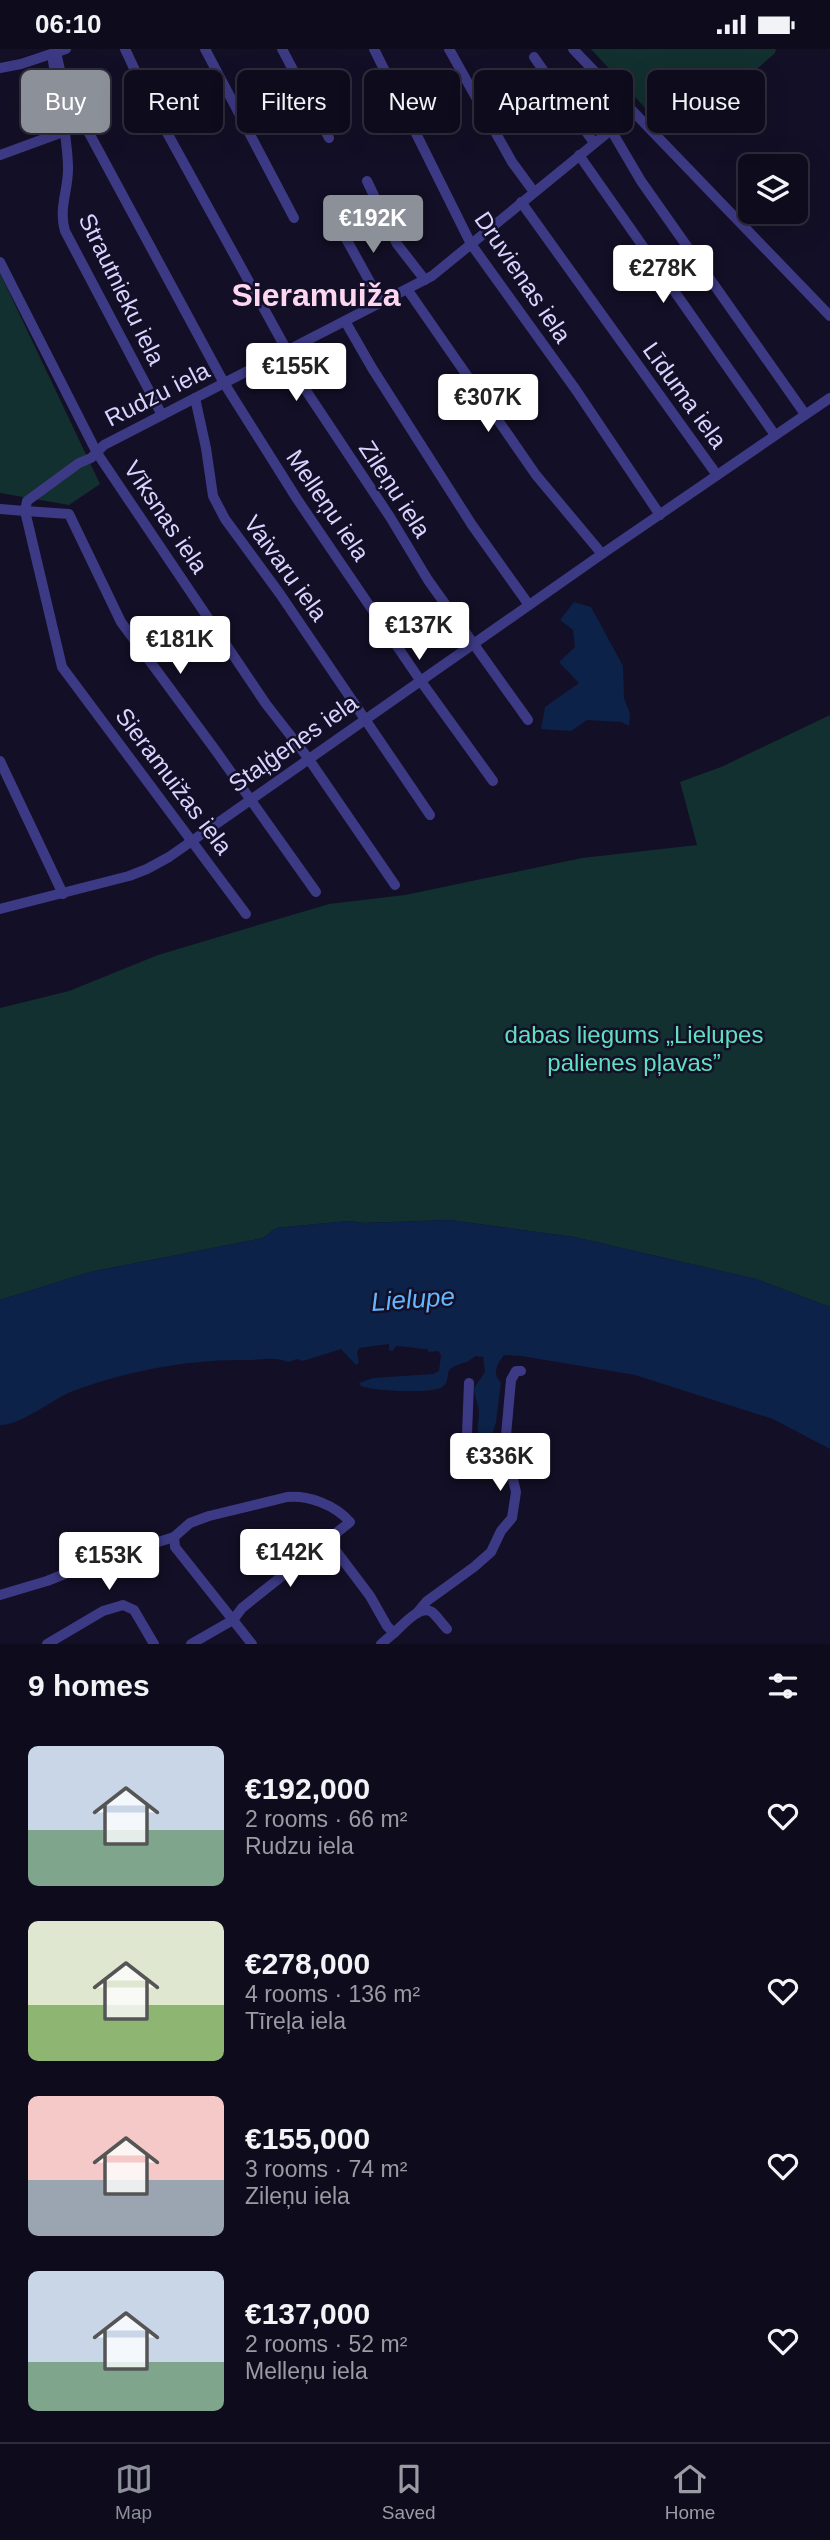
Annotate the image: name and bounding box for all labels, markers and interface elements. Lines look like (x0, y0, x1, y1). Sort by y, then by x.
text: 06:10 (35, 9, 102, 39)
chip: Buy (21, 70, 110, 133)
chip: Rent (124, 70, 223, 133)
chip: Filters (237, 70, 350, 133)
chip: New (364, 70, 460, 133)
chip: Apartment (474, 70, 633, 133)
chip: House (647, 70, 765, 133)
map controls (738, 154, 808, 224)
button: layers (738, 154, 808, 224)
pin: €192K (324, 195, 422, 255)
text: €192K (339, 205, 407, 231)
street label: Druvienas iela (469, 206, 577, 348)
street label: Strautnieku iela (74, 209, 171, 370)
pin: €278K (614, 245, 712, 305)
text: €278K (629, 255, 697, 281)
district label: Sieramuiža (232, 277, 401, 313)
street label: Līduma iela (638, 337, 733, 454)
pin: €155K (247, 343, 345, 403)
text: €155K (262, 353, 330, 379)
street label: Rudzu iela (100, 356, 214, 432)
pin: €307K (439, 375, 537, 434)
text: €307K (454, 384, 522, 410)
street label: Zileņu iela (354, 436, 436, 543)
street label: Melleņu iela (281, 444, 375, 566)
street label: Vīksnas iela (119, 456, 214, 579)
street label: Vaivaru iela (239, 510, 334, 626)
pin: €137K (370, 603, 468, 662)
text: €137K (385, 612, 453, 638)
pin: €181K (131, 617, 229, 676)
text: €181K (146, 626, 214, 652)
street label: Staļģenes iela (224, 688, 363, 797)
street label: Sieramuižas iela (110, 703, 238, 860)
park label: dabas liegums „Lielupes palienes pļavas” (505, 1021, 763, 1076)
water label: Lielupe (370, 1281, 456, 1317)
pin: €336K (451, 1433, 549, 1493)
text: €336K (466, 1443, 534, 1469)
pin: €142K (241, 1529, 339, 1589)
pin: €153K (60, 1533, 158, 1592)
text: €142K (256, 1539, 324, 1565)
text: €153K (75, 1542, 143, 1568)
icon: filters (764, 1667, 802, 1705)
text: 9 homes (28, 1669, 150, 1702)
text: €192,000 (245, 1772, 370, 1805)
icon: home (84, 1774, 168, 1858)
icon: heart (764, 1797, 802, 1835)
text: 2 rooms · 66 m² (245, 1806, 407, 1832)
text: Rudzu iela (245, 1833, 354, 1859)
text: €278,000 (245, 1947, 370, 1980)
icon: home (84, 1949, 168, 2033)
icon: heart (764, 1972, 802, 2010)
text: 4 rooms · 136 m² (245, 1981, 420, 2007)
text: Tīreļa iela (245, 2008, 346, 2034)
text: €155,000 (245, 2122, 370, 2155)
icon: home (84, 2124, 168, 2208)
icon: heart (764, 2147, 802, 2185)
text: 3 rooms · 74 m² (245, 2156, 407, 2182)
text: Zileņu iela (245, 2183, 350, 2209)
text: €137,000 (245, 2297, 370, 2330)
icon: home (84, 2299, 168, 2383)
icon: heart (764, 2322, 802, 2360)
text: 2 rooms · 52 m² (245, 2331, 407, 2357)
text: Melleņu iela (245, 2358, 368, 2384)
tab: Map (115, 2460, 153, 2524)
tab: Saved (382, 2460, 436, 2524)
tab: Home (665, 2460, 715, 2524)

